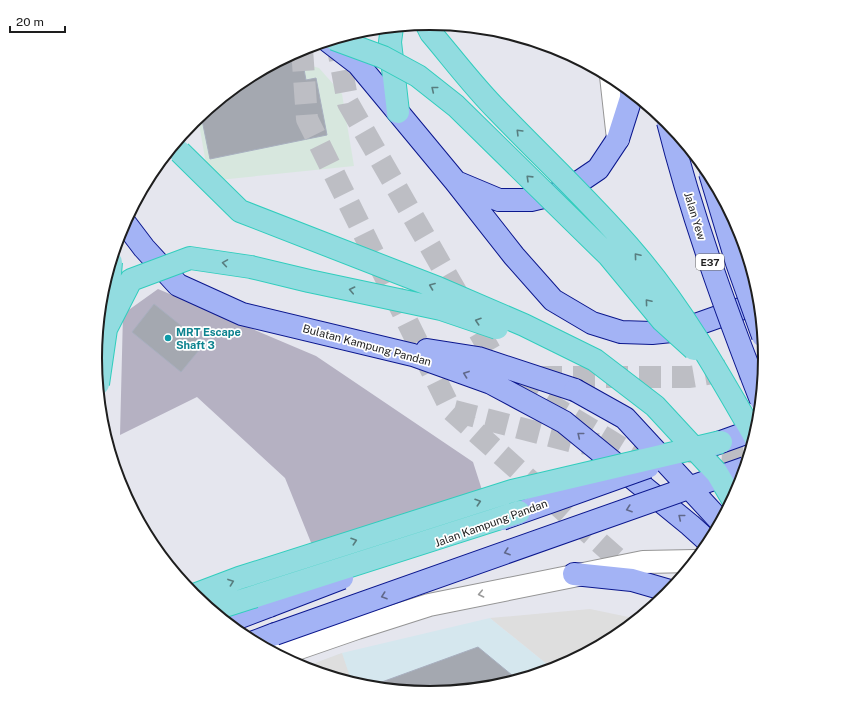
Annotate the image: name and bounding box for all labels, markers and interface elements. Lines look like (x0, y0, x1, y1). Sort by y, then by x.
scale bar (10, 8, 65, 34)
text: 20 m (16, 15, 44, 29)
one-way arrow (432, 87, 439, 94)
one-way arrow (516, 129, 524, 137)
one-way arrow (526, 175, 534, 183)
street label: Jalan Yew (682, 191, 708, 242)
one-way arrow (635, 254, 642, 261)
road number: E37 (696, 254, 724, 270)
one-way arrow (222, 259, 228, 268)
one-way arrow (428, 283, 435, 291)
one-way arrow (349, 287, 355, 295)
one-way arrow (645, 300, 652, 307)
one-way arrow (475, 318, 482, 326)
street label: Bulatan Kampung Pandan (301, 322, 433, 368)
place label: MRT Escape Shaft 3 (176, 326, 241, 351)
marker: MRT Escape Shaft 3 (163, 333, 173, 343)
one-way arrow (462, 370, 469, 378)
one-way arrow (577, 433, 584, 440)
street label: Jalan Kampung Pandan (433, 497, 549, 549)
one-way arrow (474, 498, 481, 507)
one-way arrow (626, 504, 633, 513)
one-way arrow (678, 514, 685, 521)
one-way arrow (350, 538, 357, 546)
one-way arrow (503, 548, 510, 556)
one-way arrow (227, 578, 234, 586)
one-way arrow (478, 589, 484, 597)
one-way arrow (381, 591, 388, 599)

